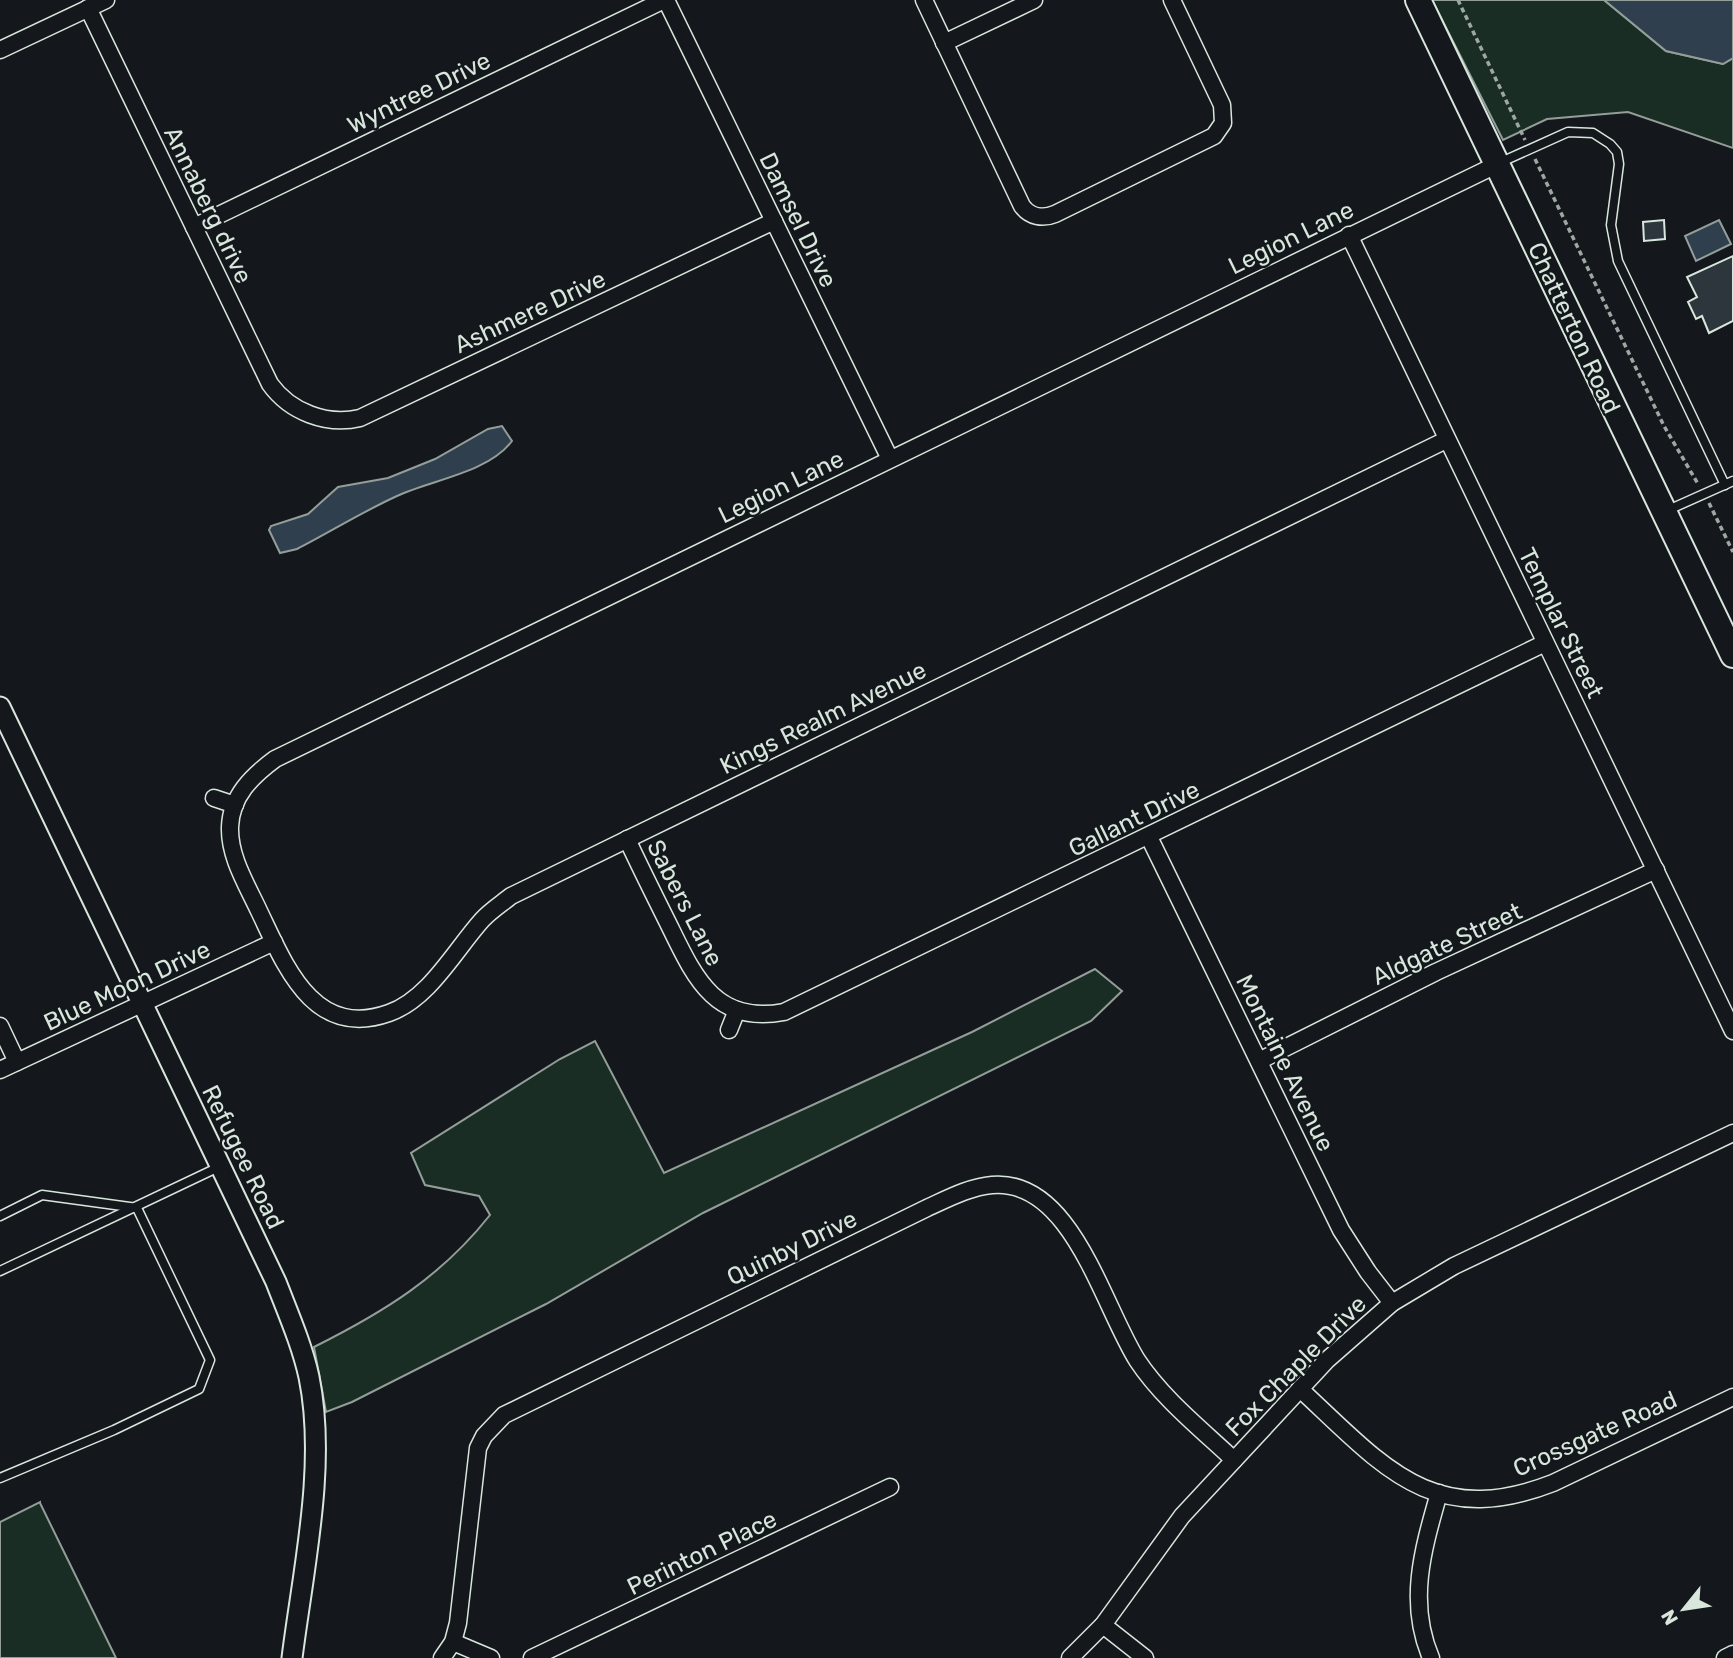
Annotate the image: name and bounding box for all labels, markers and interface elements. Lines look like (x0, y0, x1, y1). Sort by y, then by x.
street label: Wyntree Drive (343, 46, 495, 140)
street label: Annaberg drive (158, 122, 258, 288)
street label: Damsel Drive (753, 148, 843, 292)
street label: Legion Lane (1224, 196, 1358, 280)
street label: Chatterton Road (1522, 238, 1626, 418)
street label: Ashmere Drive (450, 265, 610, 359)
street label: Legion Lane (714, 445, 848, 529)
street label: Templar Street (1513, 543, 1609, 703)
street label: Kings Realm Avenue (715, 656, 931, 780)
street label: Gallant Drive (1064, 775, 1204, 863)
street label: Sabers Lane (641, 835, 729, 971)
street label: Aldgate Street (1368, 897, 1526, 991)
street label: Blue Moon Drive (39, 935, 215, 1037)
street label: Montaine Avenue (1230, 970, 1340, 1156)
street label: Refugee Road (196, 1081, 290, 1233)
street label: Quinby Drive (722, 1204, 862, 1292)
street label: Fox Chaple Drive (1220, 1290, 1372, 1442)
street label: Crossgate Road (1509, 1385, 1681, 1483)
street label: Perinton Place (623, 1505, 781, 1601)
north arrow (1649, 1574, 1719, 1644)
text: N (1656, 1606, 1683, 1629)

